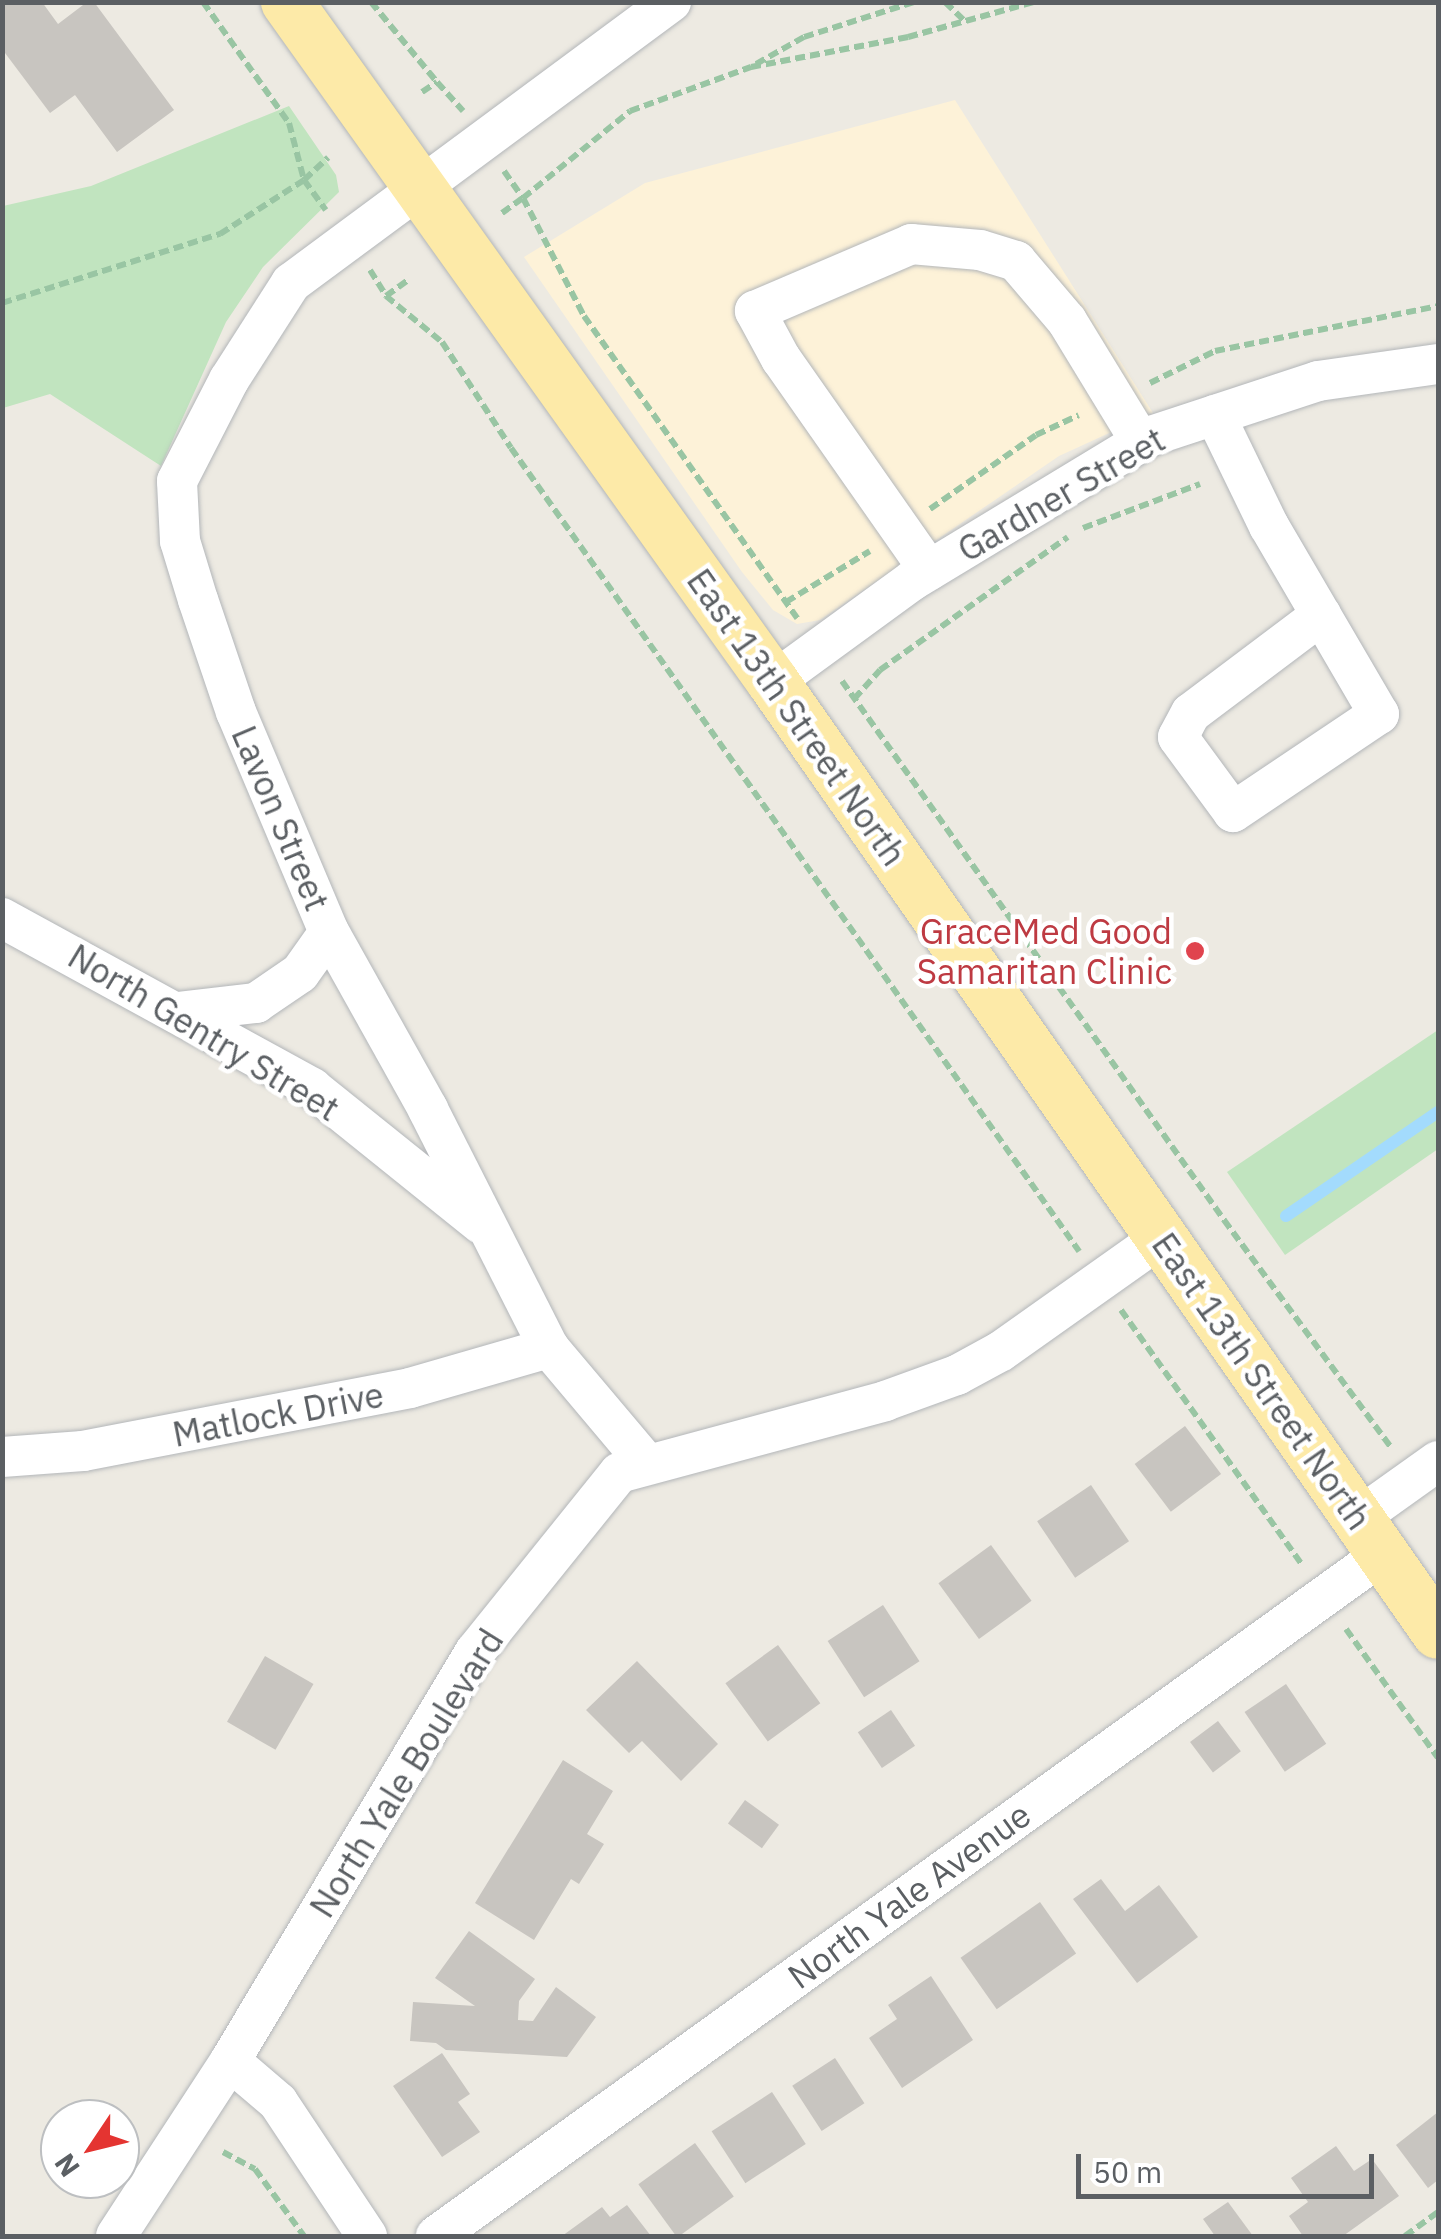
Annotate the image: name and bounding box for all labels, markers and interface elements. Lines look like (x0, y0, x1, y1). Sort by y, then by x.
street label: Gardner Street (950, 418, 1172, 570)
street label: East 13th Street North (679, 561, 915, 873)
street label: Lavon Street (223, 719, 339, 917)
place label: GraceMed Good Samaritan Clinic (917, 910, 1172, 992)
street label: North Gentry Street (61, 935, 347, 1129)
marker: GraceMed Good Samaritan Clinic (1182, 938, 1208, 964)
street label: East 13th Street North (1144, 1225, 1380, 1537)
street label: Matlock Drive (169, 1373, 387, 1455)
street label: North Yale Boulevard (300, 1621, 512, 1925)
street label: North Yale Avenue (780, 1793, 1038, 1997)
north arrow (40, 2099, 140, 2199)
scale bar (1081, 2134, 1378, 2196)
text: N (46, 2146, 88, 2184)
text: 50 m (1093, 2152, 1162, 2191)

